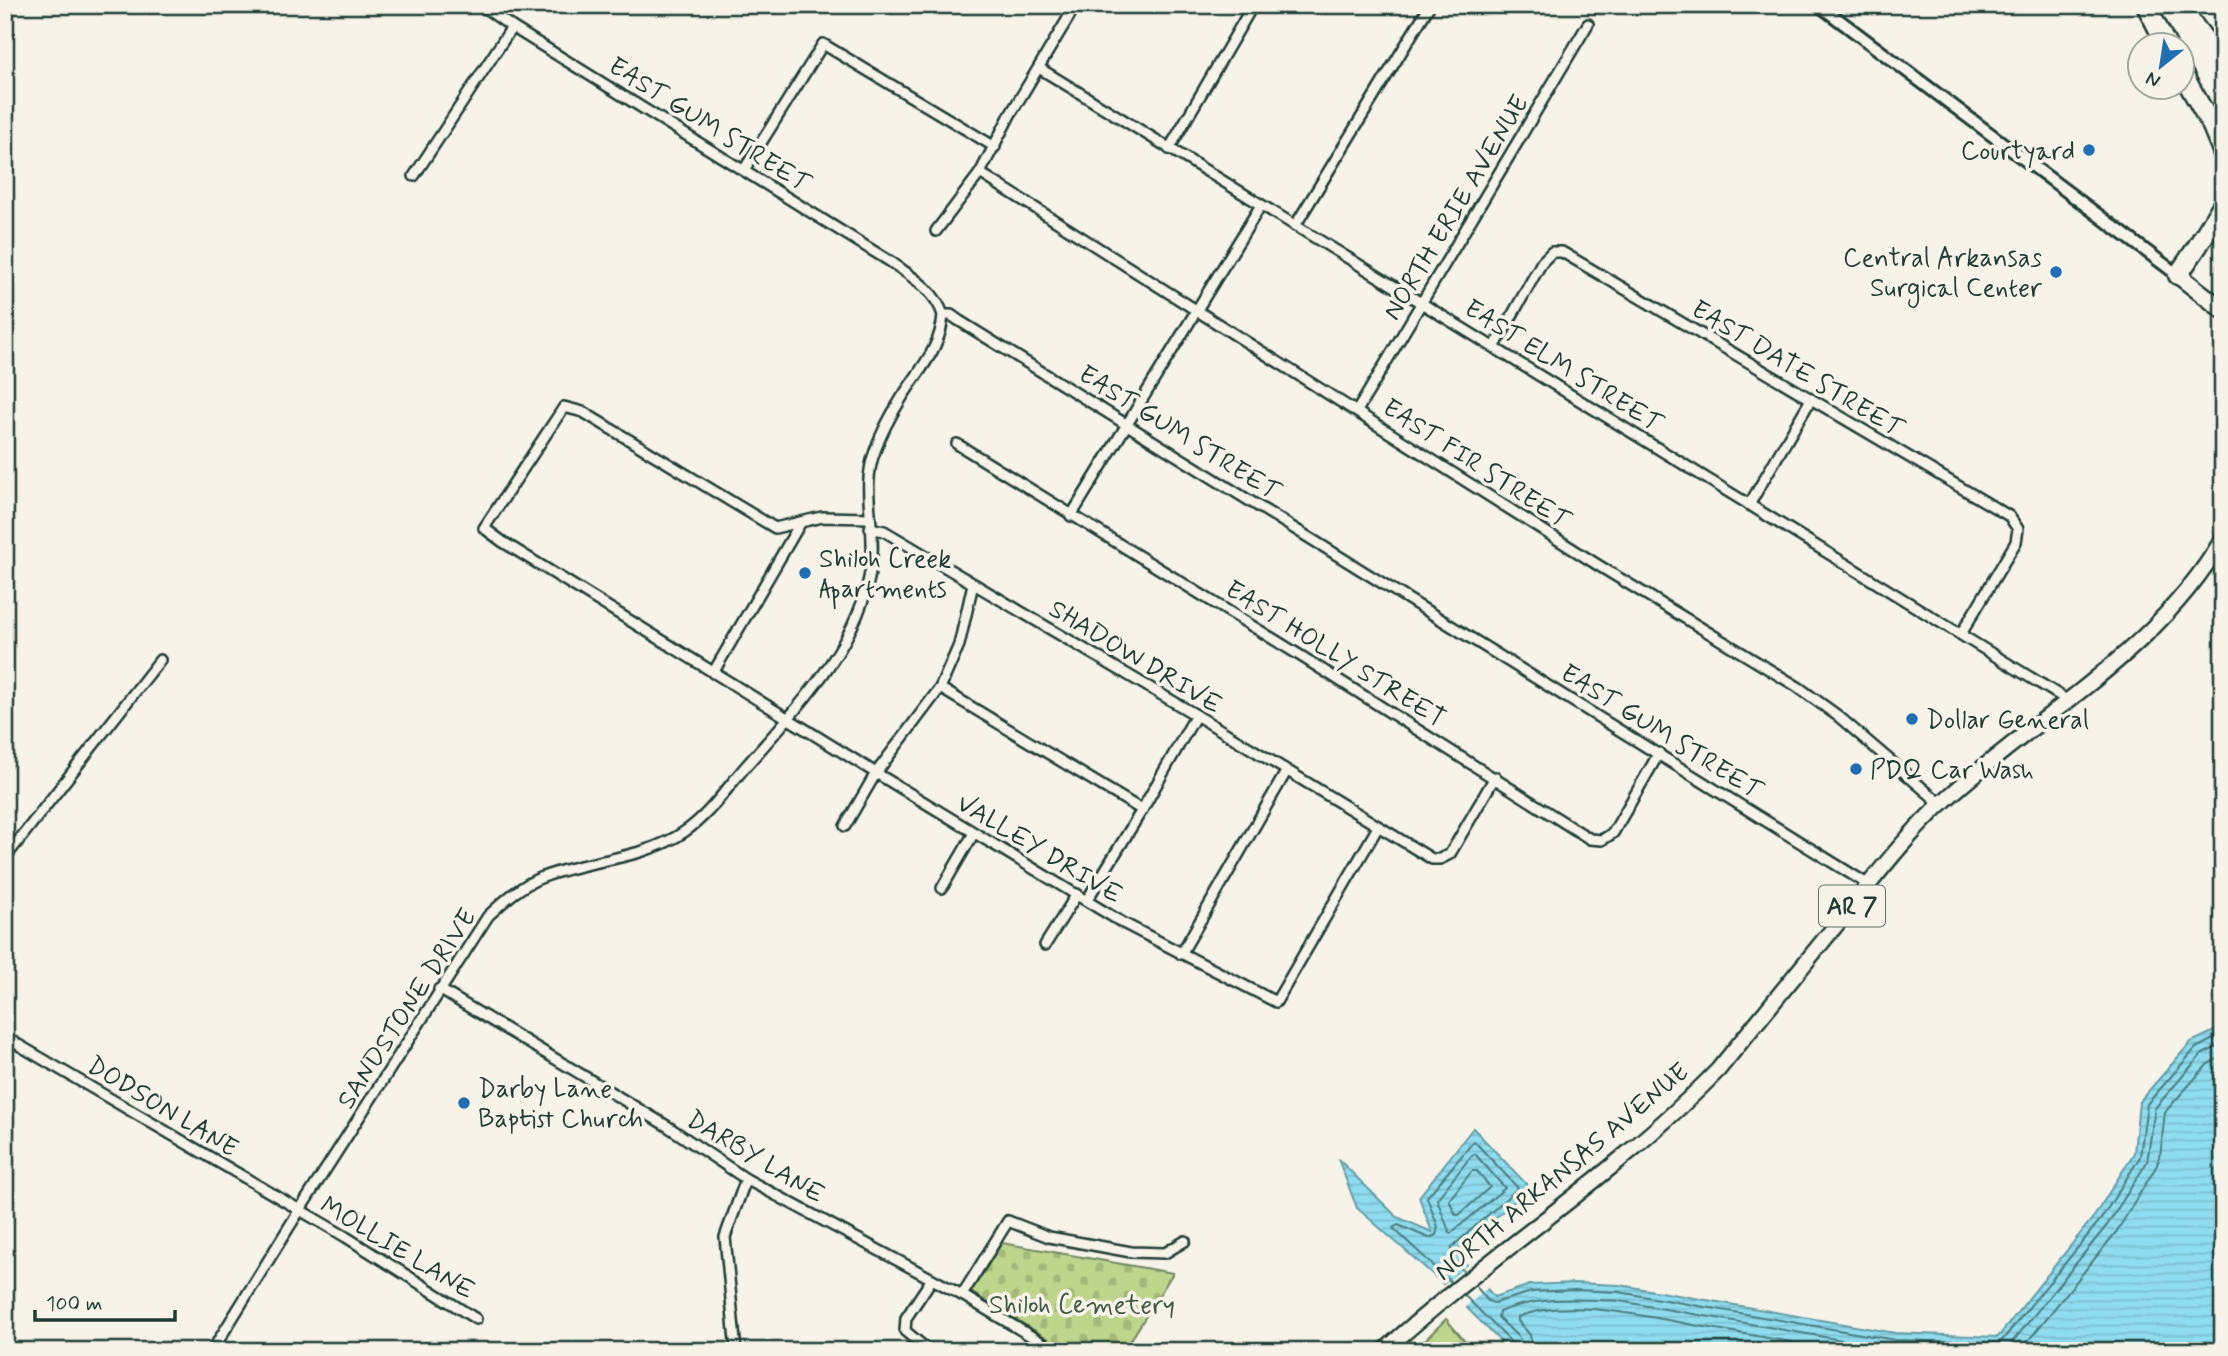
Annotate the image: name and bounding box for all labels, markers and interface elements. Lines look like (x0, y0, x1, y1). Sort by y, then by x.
north arrow (2126, 32, 2196, 102)
street label: EAST GUM STREET (602, 50, 817, 202)
text: N (2142, 65, 2165, 93)
street label: NORTH ERIE AVENUE (1376, 89, 1538, 327)
place label: Courtyard (1961, 135, 2075, 169)
marker: Courtyard (2081, 142, 2097, 158)
place label: Central Arkansas Surgical Center (1843, 242, 2043, 308)
marker: Central Arkansas Surgical Center (2048, 264, 2064, 280)
street label: EAST ELM STREET (1458, 292, 1669, 442)
street label: EAST DATE STREET (1685, 293, 1910, 447)
street label: EAST GUM STREET (1072, 358, 1287, 510)
street label: EAST FIR STREET (1376, 391, 1577, 539)
place label: Shiloh Creek Apartments (819, 543, 951, 610)
marker: Shiloh Creek Apartments (797, 565, 813, 581)
street label: EAST HOLLY STREET (1218, 573, 1451, 736)
street label: SHADOW DRIVE (1042, 593, 1228, 723)
street label: EAST GUM STREET (1554, 657, 1769, 809)
place label: Dollar General (1926, 704, 2089, 738)
marker: Dollar General (1904, 711, 1920, 727)
place label: PDQ Car Wash (1870, 754, 2034, 788)
marker: PDQ Car Wash (1848, 761, 1864, 777)
street label: VALLEY DRIVE (950, 787, 1128, 913)
road number: AR 7 (1819, 885, 1885, 926)
street label: SANDSTONE DRIVE (330, 902, 485, 1116)
street label: DODSON LANE (80, 1049, 244, 1166)
street label: NORTH ARKANSAS AVENUE (1428, 1056, 1697, 1289)
place label: Darby Lane Baptist Church (478, 1073, 643, 1137)
marker: Darby Lane Baptist Church (456, 1095, 472, 1111)
street label: DARBY LANE (680, 1103, 830, 1212)
street label: MOLLIE LANE (313, 1189, 481, 1308)
scale bar (35, 1279, 175, 1323)
park label: Shiloh Cemetery (989, 1289, 1175, 1323)
text: 100 m (46, 1290, 102, 1318)

